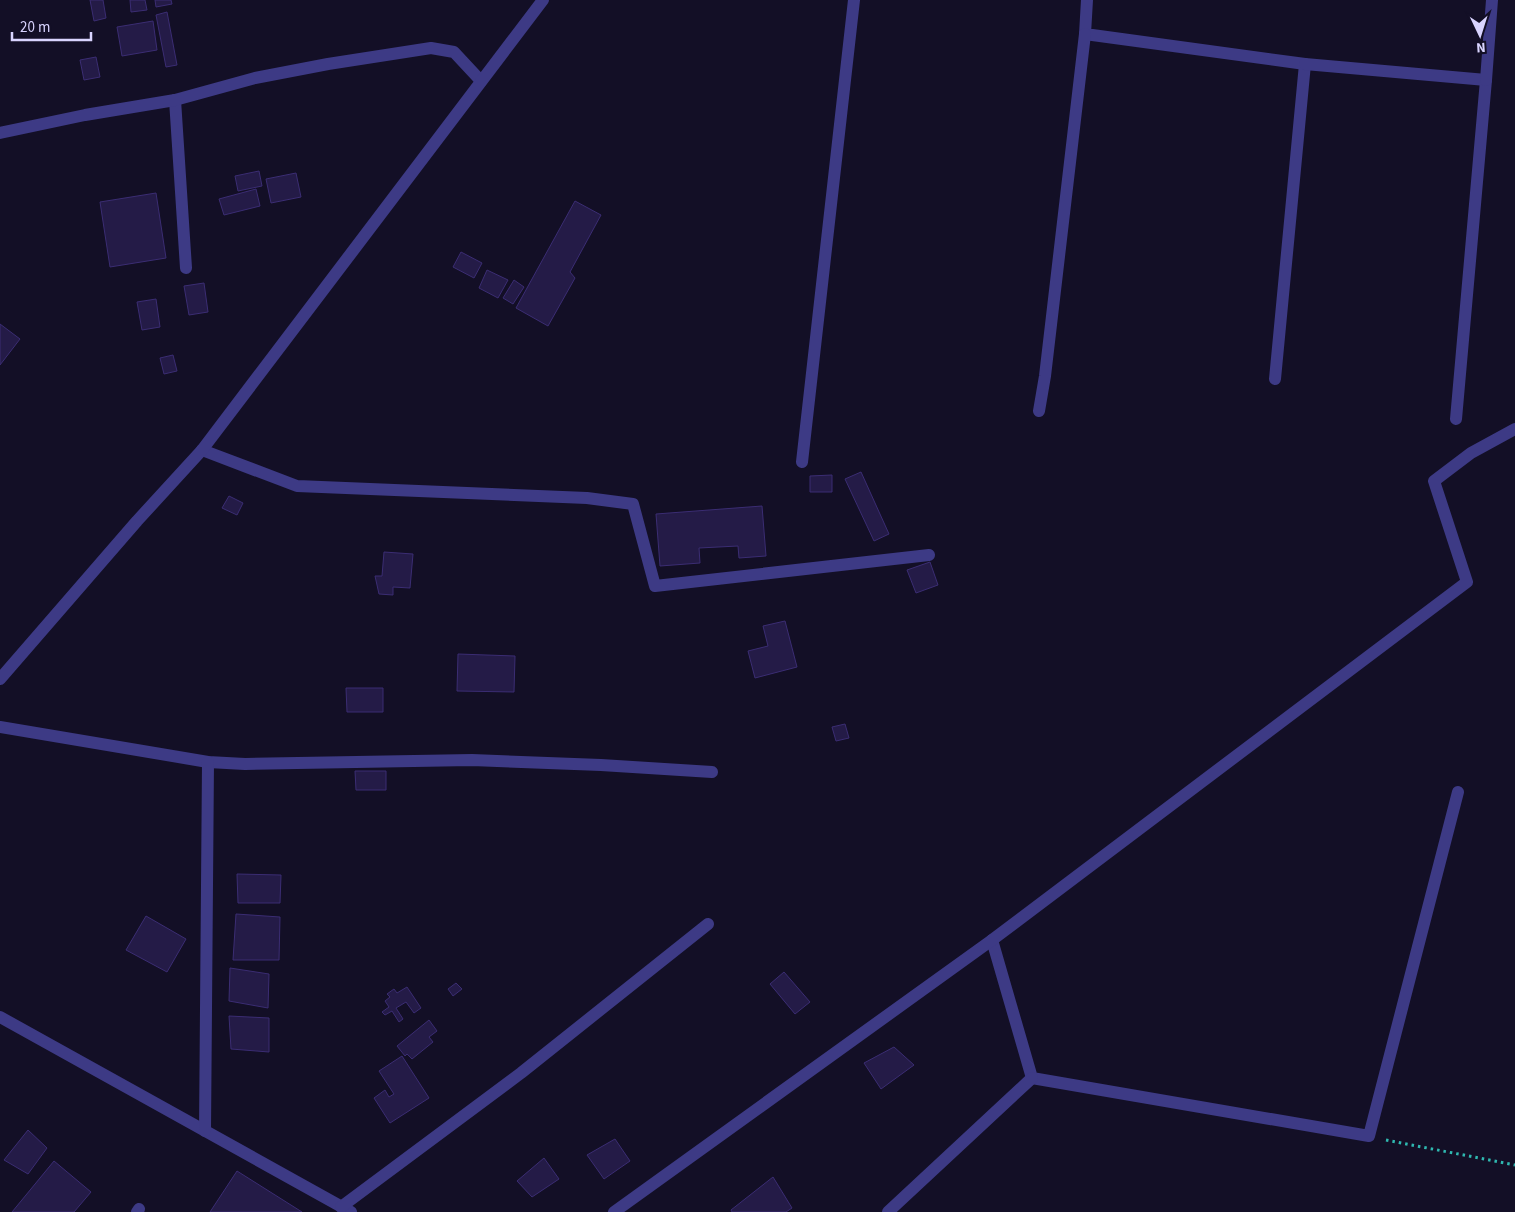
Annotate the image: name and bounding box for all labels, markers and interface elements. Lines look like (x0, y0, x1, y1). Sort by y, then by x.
scale bar (12, 10, 91, 42)
north arrow (1455, 10, 1505, 60)
text: 20 m (20, 17, 50, 38)
text: N (1475, 37, 1486, 57)

